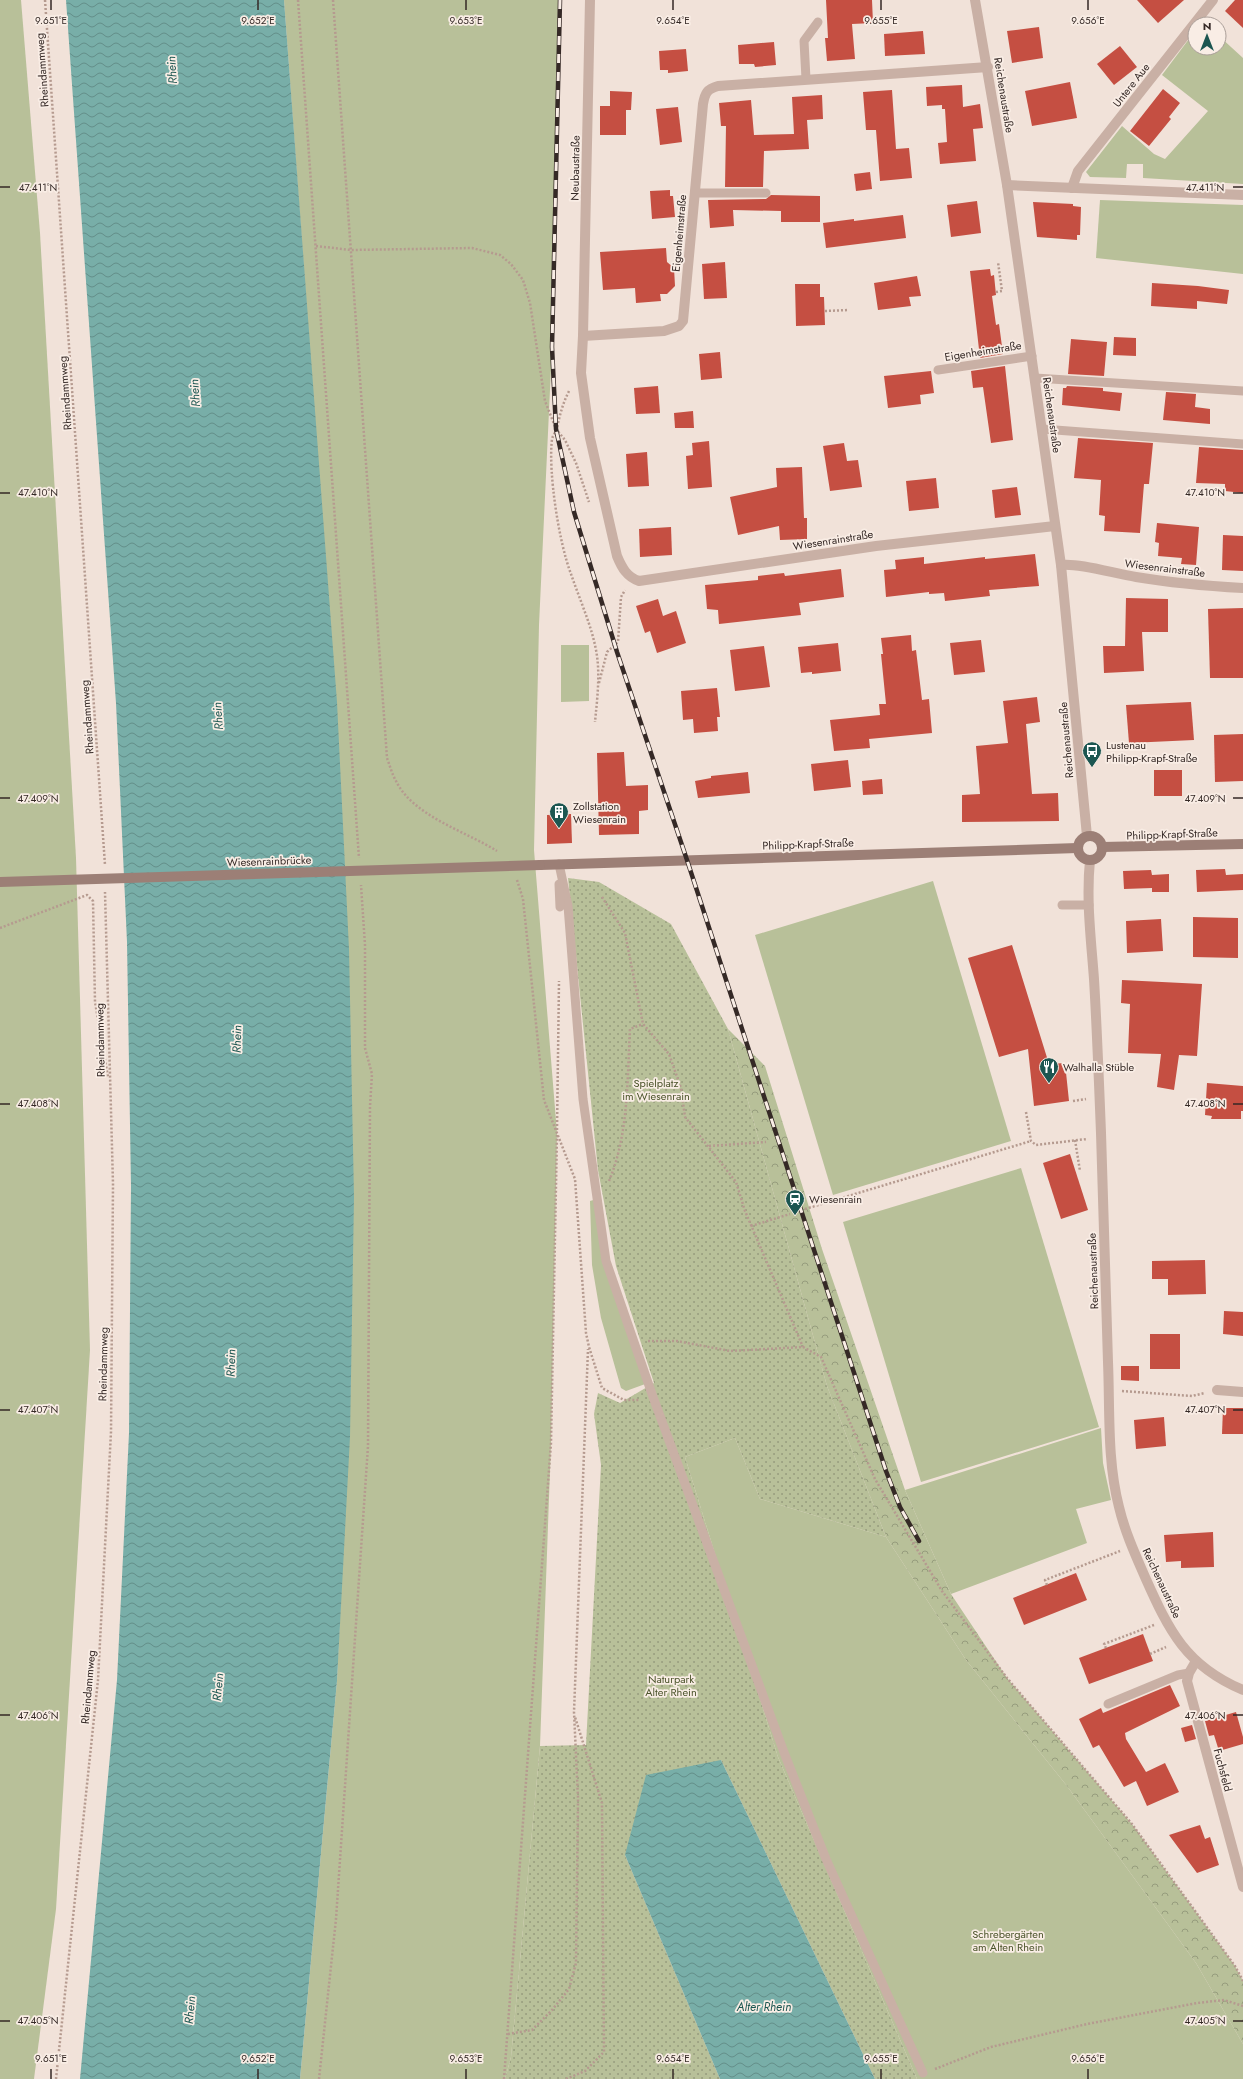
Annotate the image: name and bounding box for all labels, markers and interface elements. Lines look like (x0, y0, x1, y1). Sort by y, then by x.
text: 9.651°E (35, 13, 67, 28)
text: 9.652°E (241, 13, 275, 28)
text: 9.653°E (449, 13, 483, 28)
text: 9.654°E (656, 13, 690, 28)
text: 9.655°E (864, 13, 898, 28)
text: 9.656°E (1071, 13, 1105, 28)
north arrow (1187, 16, 1227, 56)
text: N (1203, 18, 1211, 34)
street label: Rheindammweg (31, 32, 53, 108)
water label: Rhein (162, 56, 182, 84)
street label: Reichenaustraße (990, 56, 1018, 134)
street label: Untere Aue (1109, 59, 1154, 110)
street label: Neubaustraße (566, 135, 584, 201)
text: 47.411°N (19, 180, 57, 195)
text: 47.411°N (1186, 180, 1224, 195)
street label: Eigenheimstraße (668, 193, 690, 272)
street label: Eigenheimstraße (943, 337, 1023, 365)
street label: Rheindammweg (54, 355, 76, 431)
street label: Reichenaustraße (1039, 376, 1065, 454)
water label: Rhein (185, 379, 205, 407)
text: 47.410°N (18, 485, 58, 500)
text: 47.410°N (1185, 485, 1225, 500)
street label: Wiesenrainstraße (792, 526, 875, 554)
street label: Wiesenrainstraße (1124, 555, 1207, 581)
street label: Rheindammweg (76, 679, 98, 755)
street label: Reichenaustraße (1055, 701, 1077, 779)
water label: Rhein (208, 702, 228, 730)
place label: Lustenau Philipp-Krapf-Straße (1106, 737, 1198, 766)
bus stop icon: Lustenau Philipp-Krapf-Straße (1081, 740, 1103, 768)
text: 47.409°N (17, 791, 59, 806)
text: 47.409°N (1184, 791, 1226, 806)
place label: Zollstation Wiesenrain (573, 798, 626, 827)
building icon: Zollstation Wiesenrain (548, 801, 570, 829)
street label: Philipp-Krapf-Straße (1126, 824, 1218, 844)
street label: Philipp-Krapf-Straße (762, 834, 854, 854)
street label: Wiesenrainbrücke (227, 852, 312, 870)
street label: Rheindammweg (91, 1003, 109, 1077)
water label: Rhein (228, 1025, 246, 1053)
restaurant icon: Walhalla Stüble (1038, 1056, 1060, 1084)
place label: Walhalla Stüble (1063, 1059, 1135, 1075)
park label: Spielplatz im Wiesenrain (622, 1075, 690, 1104)
text: 47.408°N (18, 1096, 58, 1111)
text: 47.408°N (1185, 1096, 1225, 1111)
station icon: Wiesenrain (784, 1188, 806, 1216)
place label: Wiesenrain (809, 1191, 862, 1207)
street label: Reichenaustraße (1084, 1232, 1102, 1309)
street label: Rheindammweg (94, 1327, 112, 1401)
water label: Rhein (222, 1349, 240, 1377)
text: 47.407°N (18, 1402, 58, 1417)
text: 47.407°N (1185, 1402, 1225, 1417)
street label: Reichenaustraße (1139, 1545, 1186, 1621)
street label: Rheindammweg (77, 1649, 99, 1725)
park label: Naturpark Alter Rhein (645, 1671, 697, 1700)
water label: Rhein (208, 1672, 228, 1702)
text: 47.406°N (17, 1708, 59, 1723)
text: 47.406°N (1184, 1708, 1226, 1723)
street label: Fuchsfeld (1210, 1747, 1236, 1793)
park label: Schrebergärten am Alten Rhein (972, 1926, 1044, 1955)
water label: Rhein (180, 1995, 200, 2025)
water label: Alter Rhein (736, 1998, 791, 2016)
text: 47.405°N (17, 2013, 59, 2028)
text: 47.405°N (1184, 2013, 1226, 2028)
text: 9.651°E (35, 2051, 67, 2066)
text: 9.652°E (241, 2051, 275, 2066)
text: 9.653°E (449, 2051, 483, 2066)
text: 9.654°E (656, 2051, 690, 2066)
text: 9.655°E (864, 2051, 898, 2066)
text: 9.656°E (1071, 2051, 1105, 2066)

